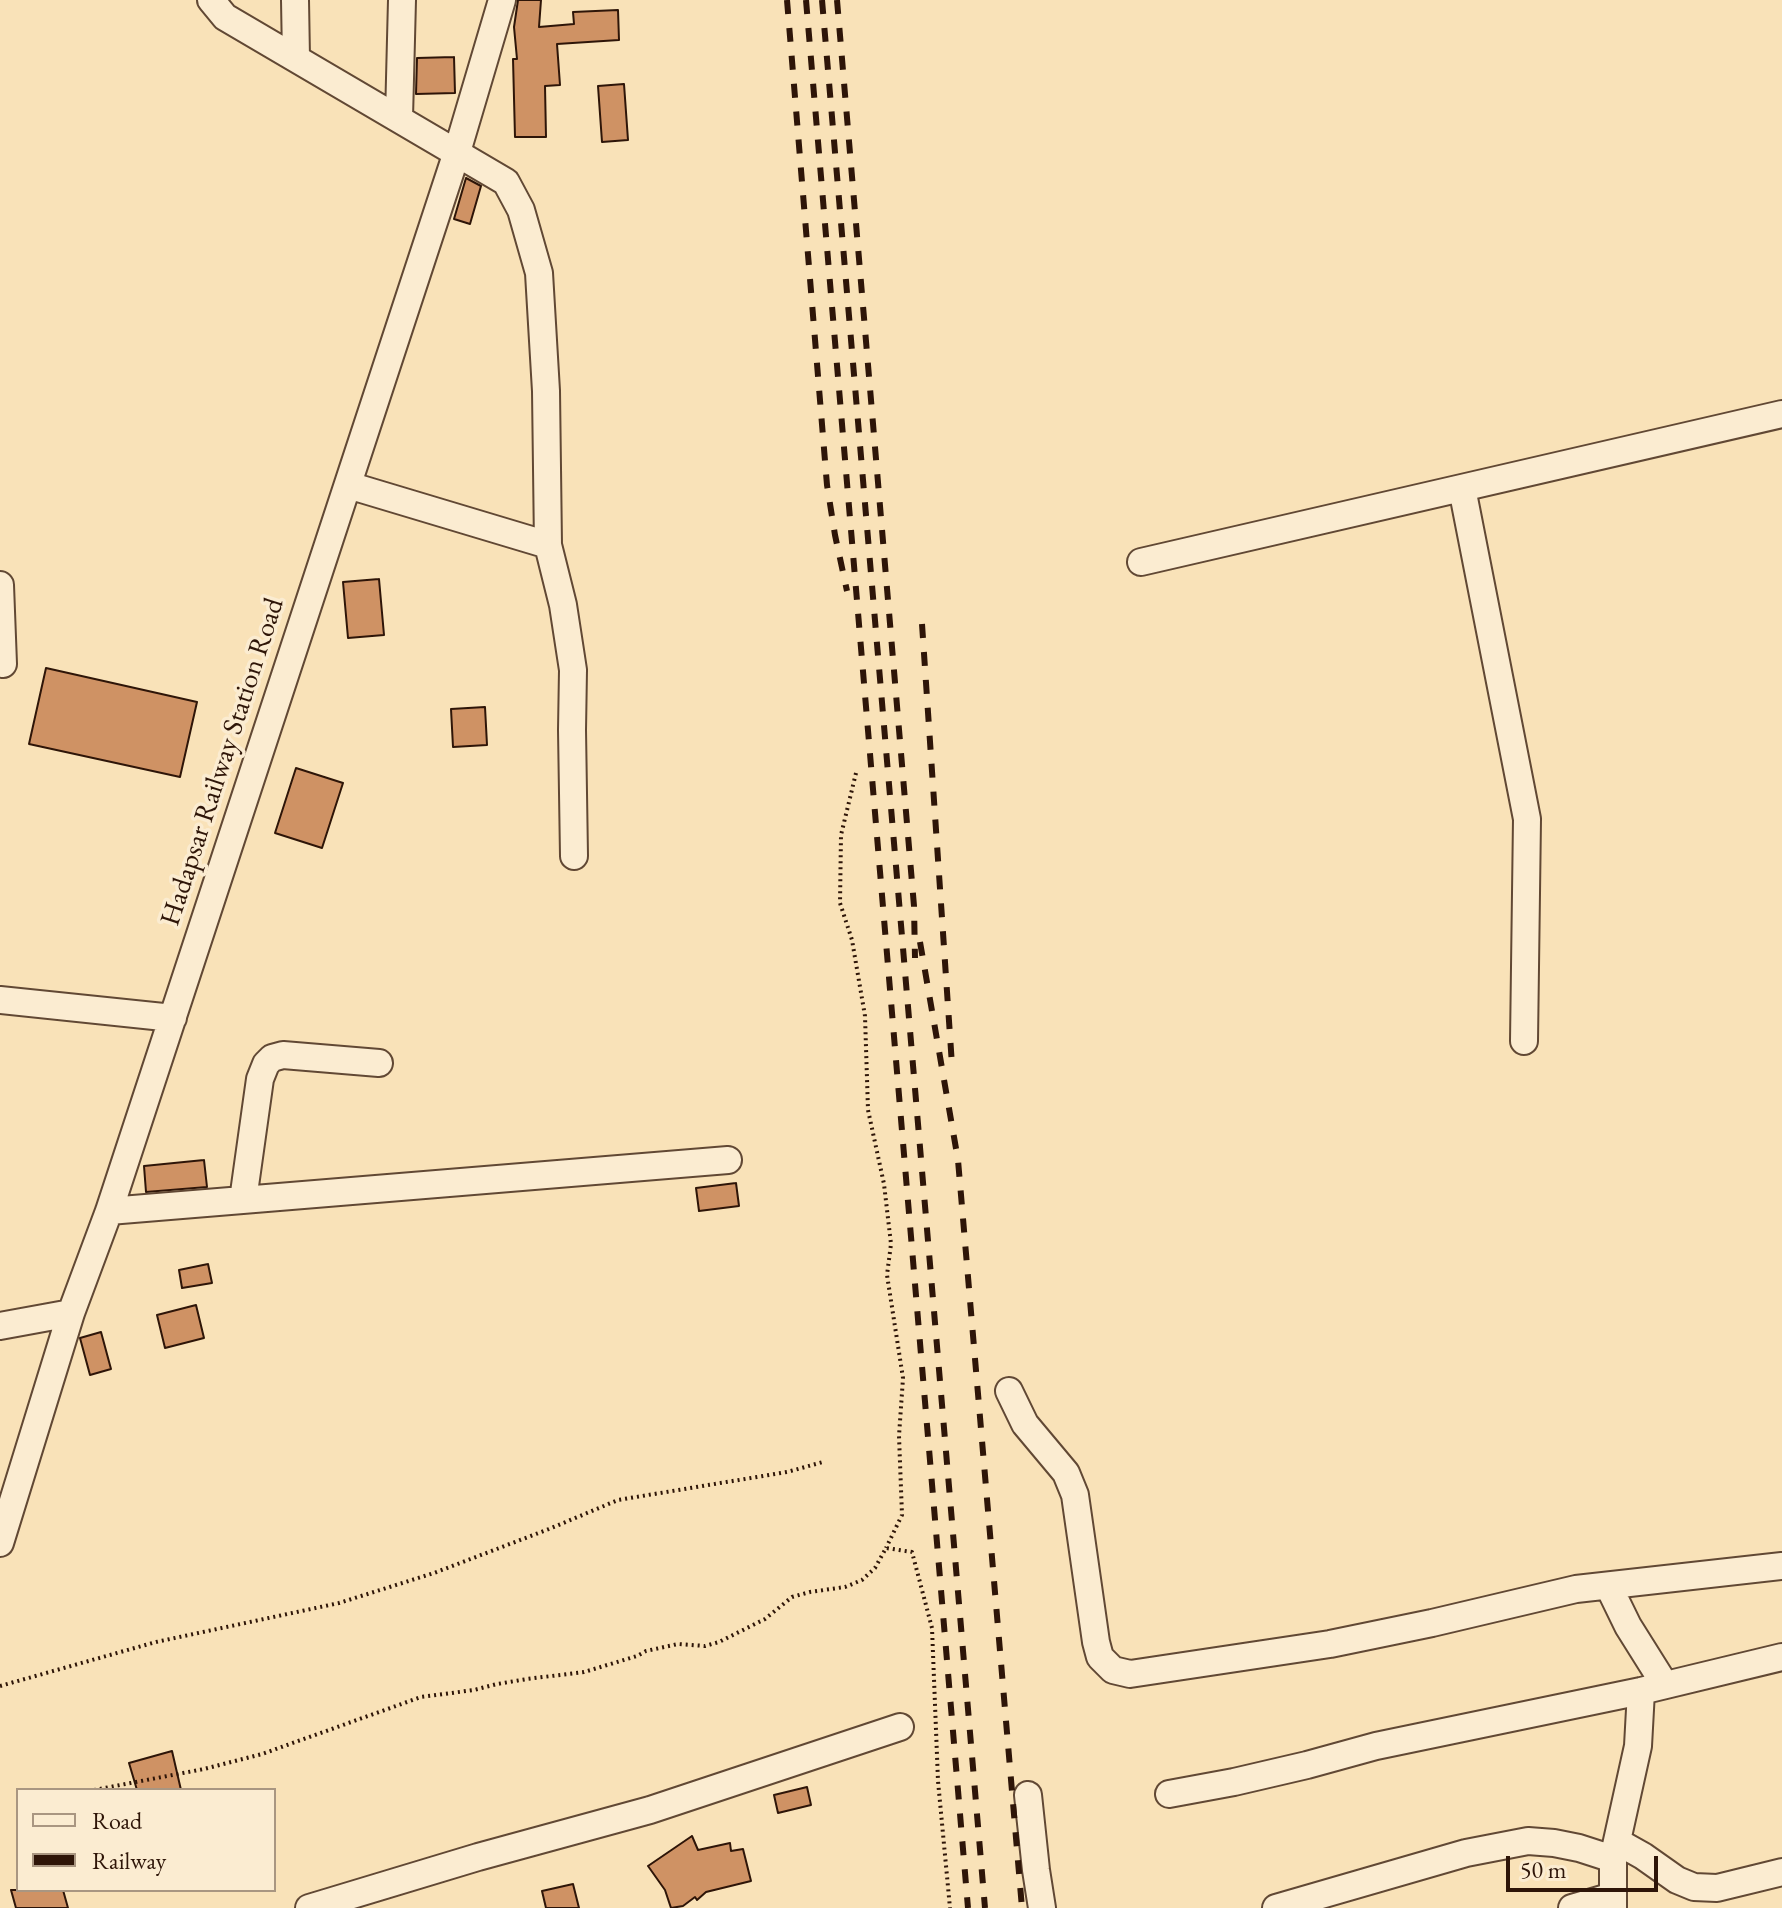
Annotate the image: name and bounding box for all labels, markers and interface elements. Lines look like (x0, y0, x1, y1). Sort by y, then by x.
street label: Hadapsar Railway Station Road (154, 594, 292, 930)
legend (16, 1788, 276, 1892)
text: Road (92, 1805, 142, 1836)
scale bar (1510, 1840, 1662, 1890)
text: Railway (92, 1845, 166, 1876)
text: 50 m (1520, 1854, 1567, 1885)

